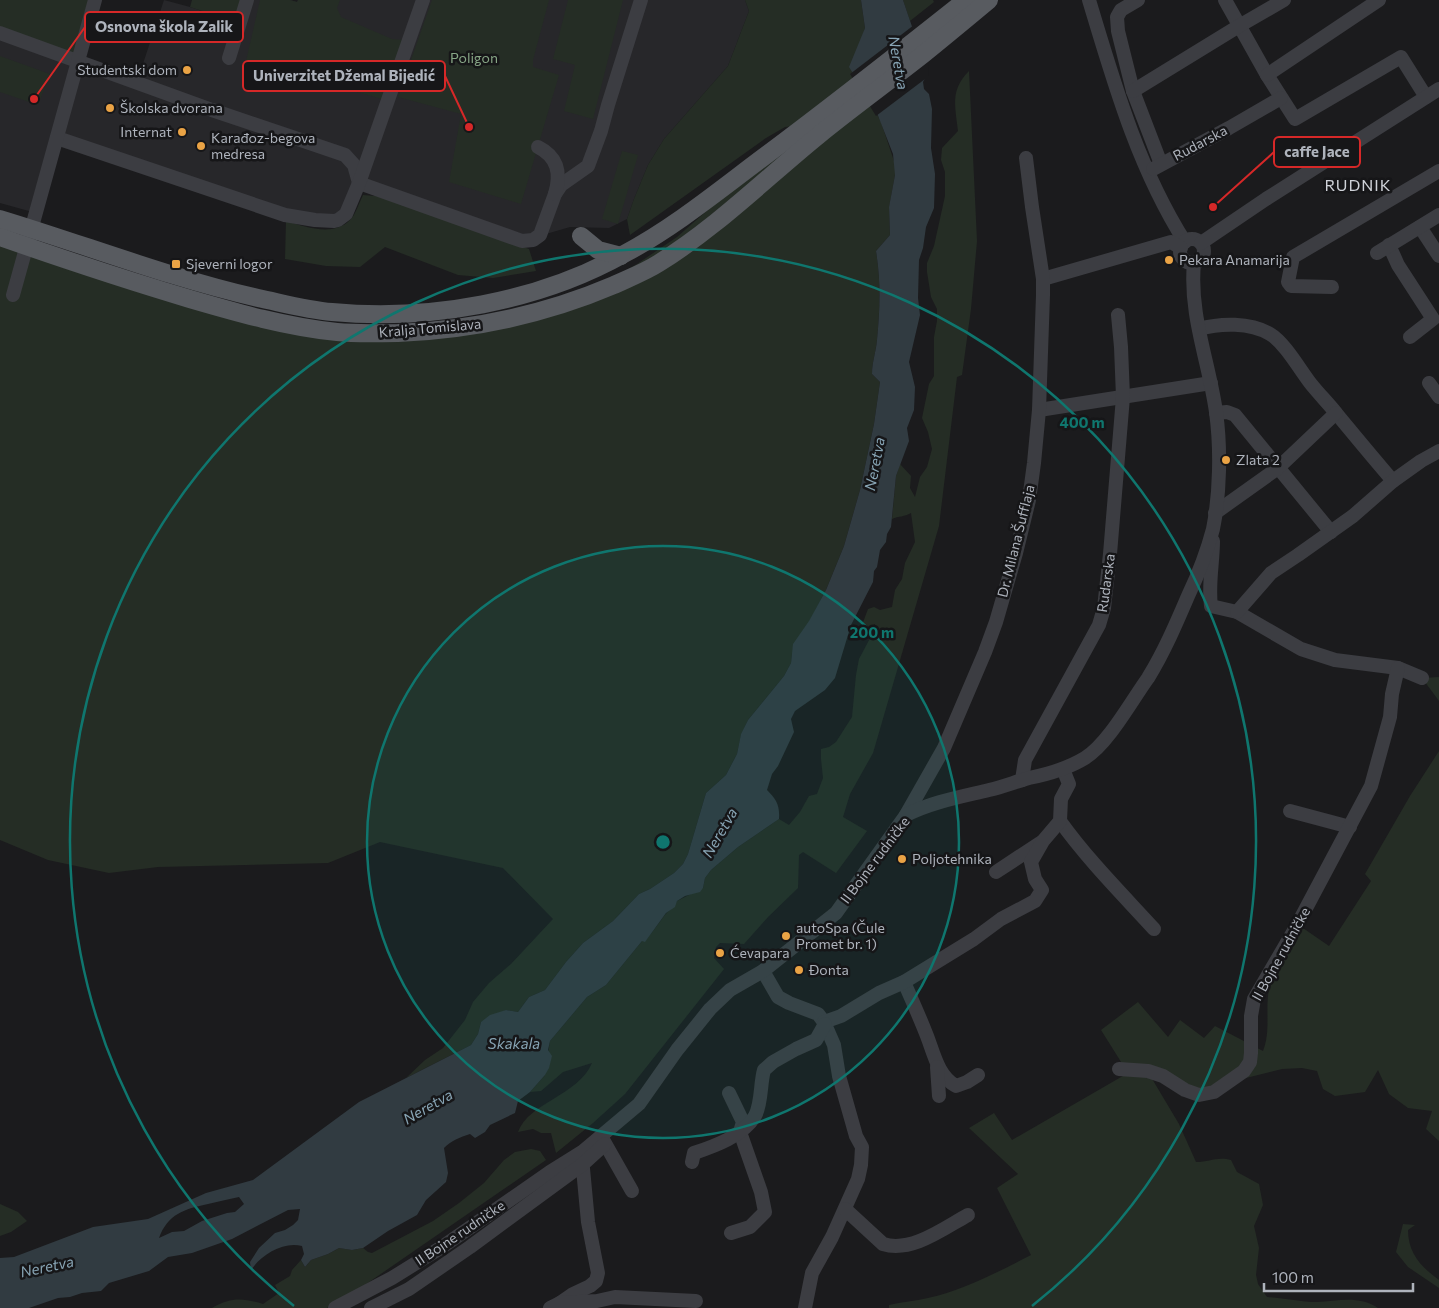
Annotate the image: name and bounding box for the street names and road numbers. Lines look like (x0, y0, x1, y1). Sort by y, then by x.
street label: Rudarska (1170, 121, 1230, 164)
street label: Kralja Tomislava (378, 315, 482, 340)
street label: Dr. Milana Šufflaja (993, 483, 1038, 599)
street label: Rudarska (1093, 552, 1118, 613)
street label: II Bojne rudničke (836, 813, 913, 906)
street label: II Bojne rudničke (1248, 904, 1313, 1003)
street label: II Bojne rudničke (412, 1196, 508, 1269)

